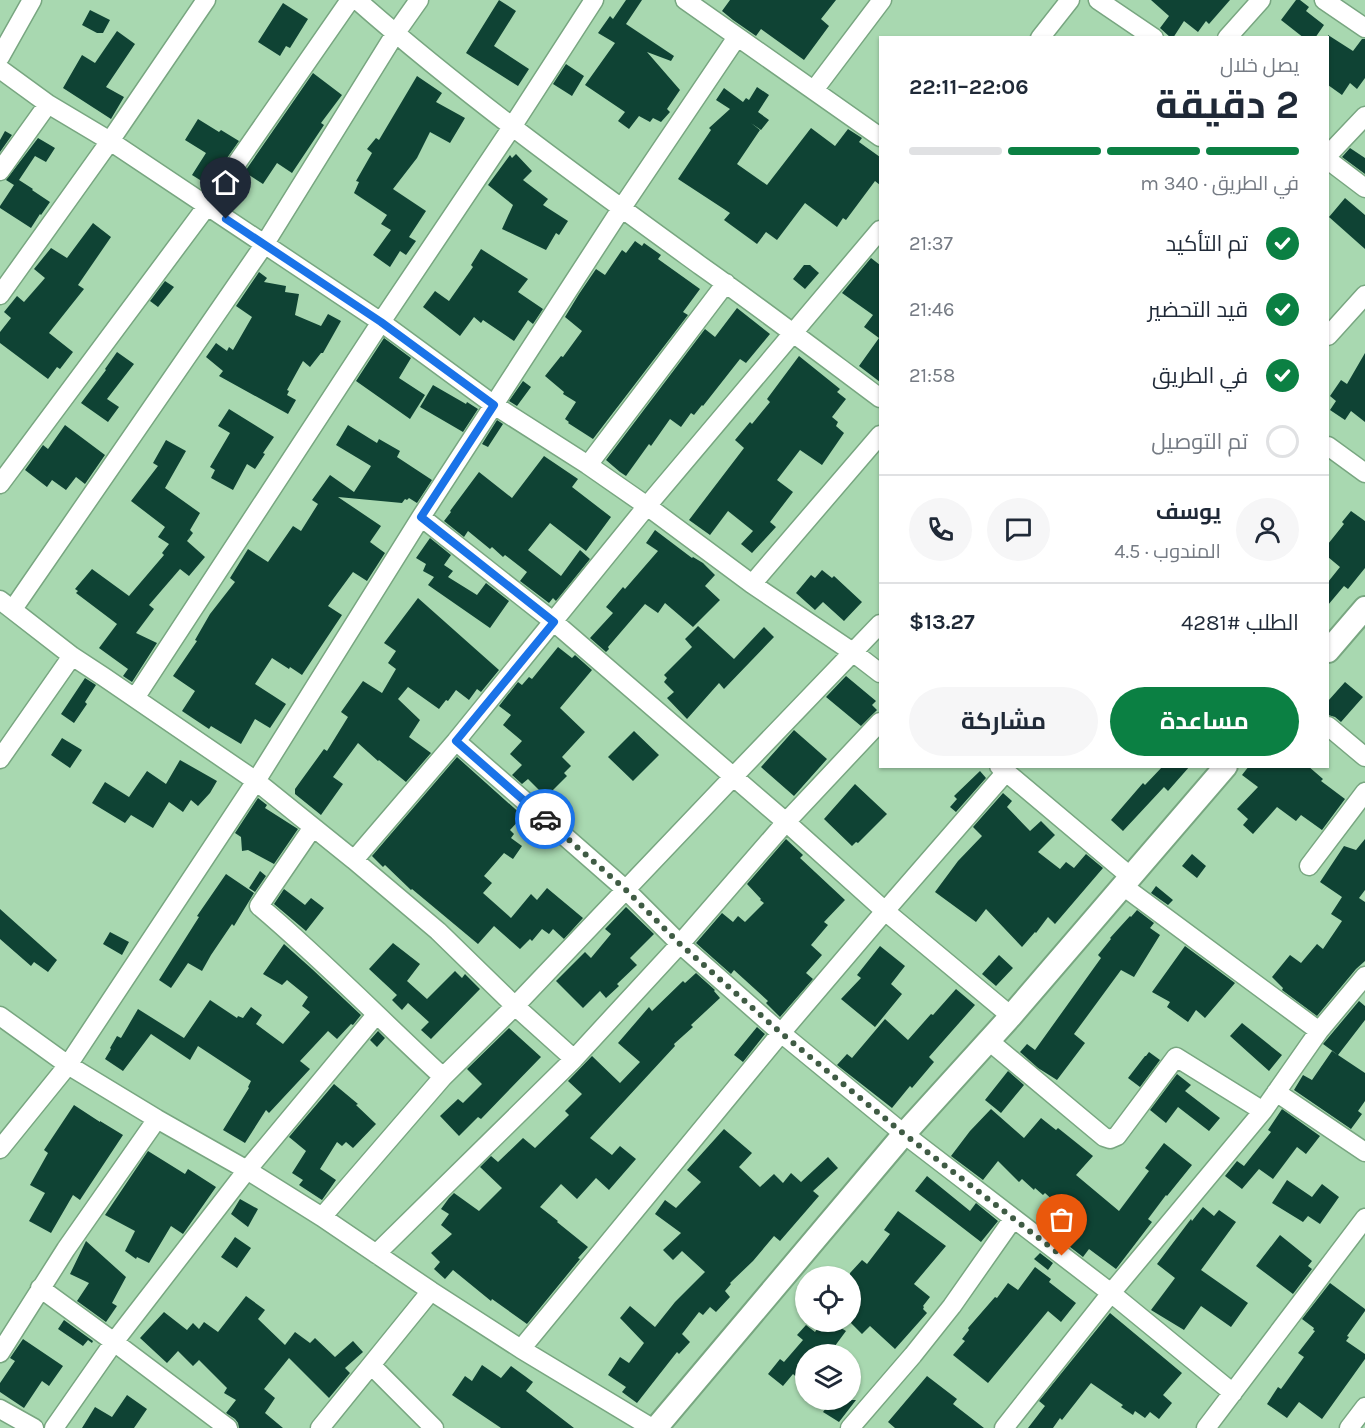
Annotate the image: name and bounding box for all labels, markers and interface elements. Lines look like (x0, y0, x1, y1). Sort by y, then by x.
text: يصل خلال (1220, 54, 1299, 77)
text: 22:06–22:11 (909, 74, 1029, 100)
text: 2 دقيقة (1155, 82, 1299, 128)
pin (200, 157, 251, 219)
icon: home (209, 166, 242, 199)
text: في الطريق · 340 m (1140, 172, 1299, 195)
icon: check (1266, 227, 1299, 260)
text: تم التأكيد (1165, 231, 1248, 257)
text: 21:37 (909, 232, 953, 255)
icon: check (1266, 293, 1299, 326)
text: قيد التحضير (1148, 297, 1248, 323)
text: 21:46 (909, 298, 954, 321)
icon: check (1266, 359, 1299, 392)
text: في الطريق (1152, 363, 1248, 389)
text: 21:58 (909, 364, 955, 387)
text: تم التوصيل (1151, 429, 1248, 455)
button: phone (909, 498, 972, 561)
button: chat (987, 498, 1050, 561)
button: person (1236, 498, 1299, 561)
text: يوسف (1156, 499, 1221, 525)
text: المندوب · 4.5 (1114, 540, 1221, 563)
text: $13.27 (909, 609, 975, 635)
text: الطلب #4281 (1181, 610, 1299, 636)
button: مشاركة (909, 687, 1098, 756)
button: مساعدة (1110, 687, 1299, 756)
courier (515, 789, 575, 849)
icon: car (529, 803, 562, 836)
pin (1036, 1194, 1087, 1256)
icon: bag (1045, 1203, 1078, 1236)
map controls (795, 1266, 861, 1410)
button: locate (795, 1266, 861, 1332)
button: layers (795, 1344, 861, 1410)

